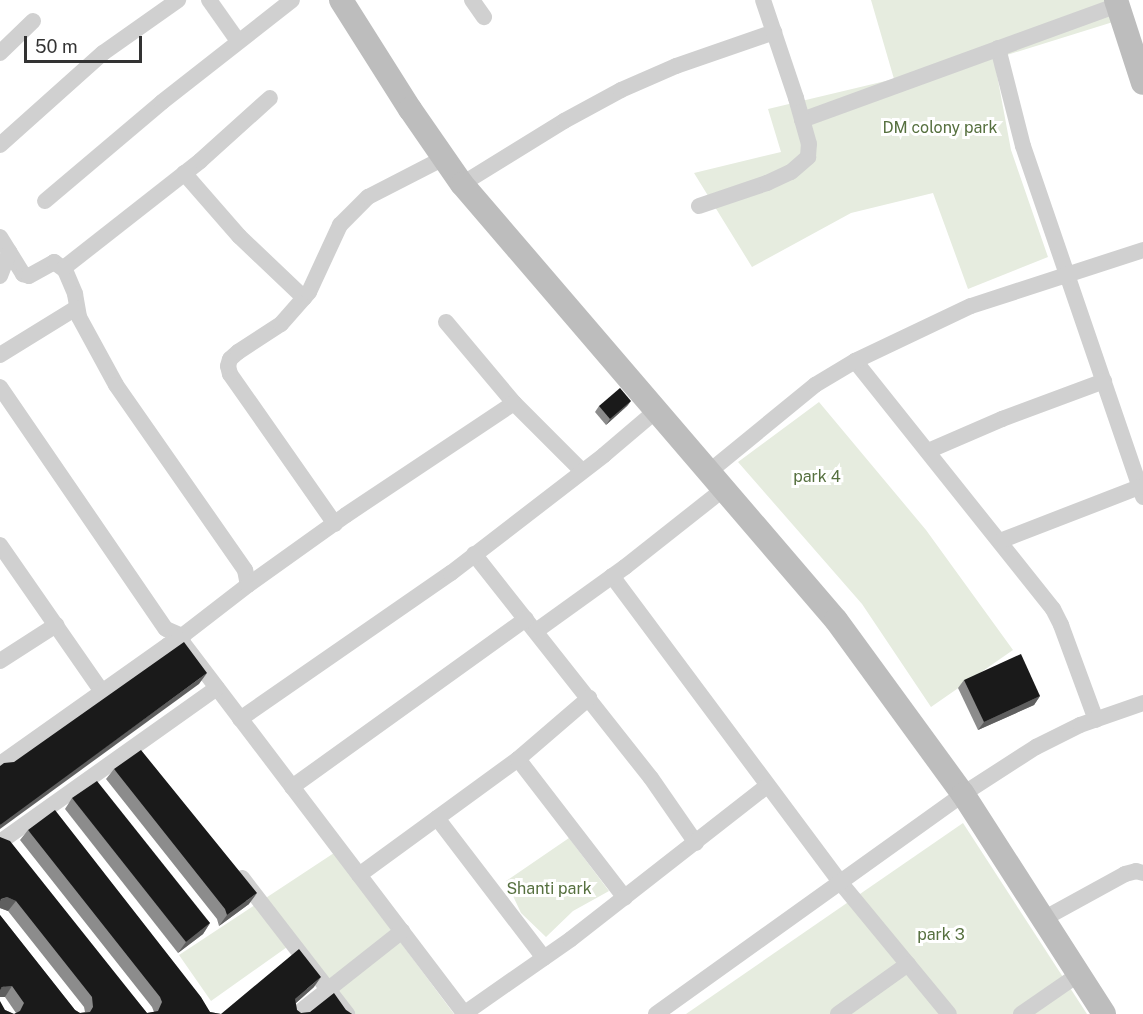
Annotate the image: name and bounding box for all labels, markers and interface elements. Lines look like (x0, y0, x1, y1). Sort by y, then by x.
scale bar (27, 24, 146, 62)
text: 50 m (35, 36, 78, 57)
park label: DM colony park (882, 118, 998, 138)
park label: park 4 (793, 467, 841, 487)
park label: Shanti park (506, 879, 592, 899)
park label: park 3 (917, 925, 965, 945)

